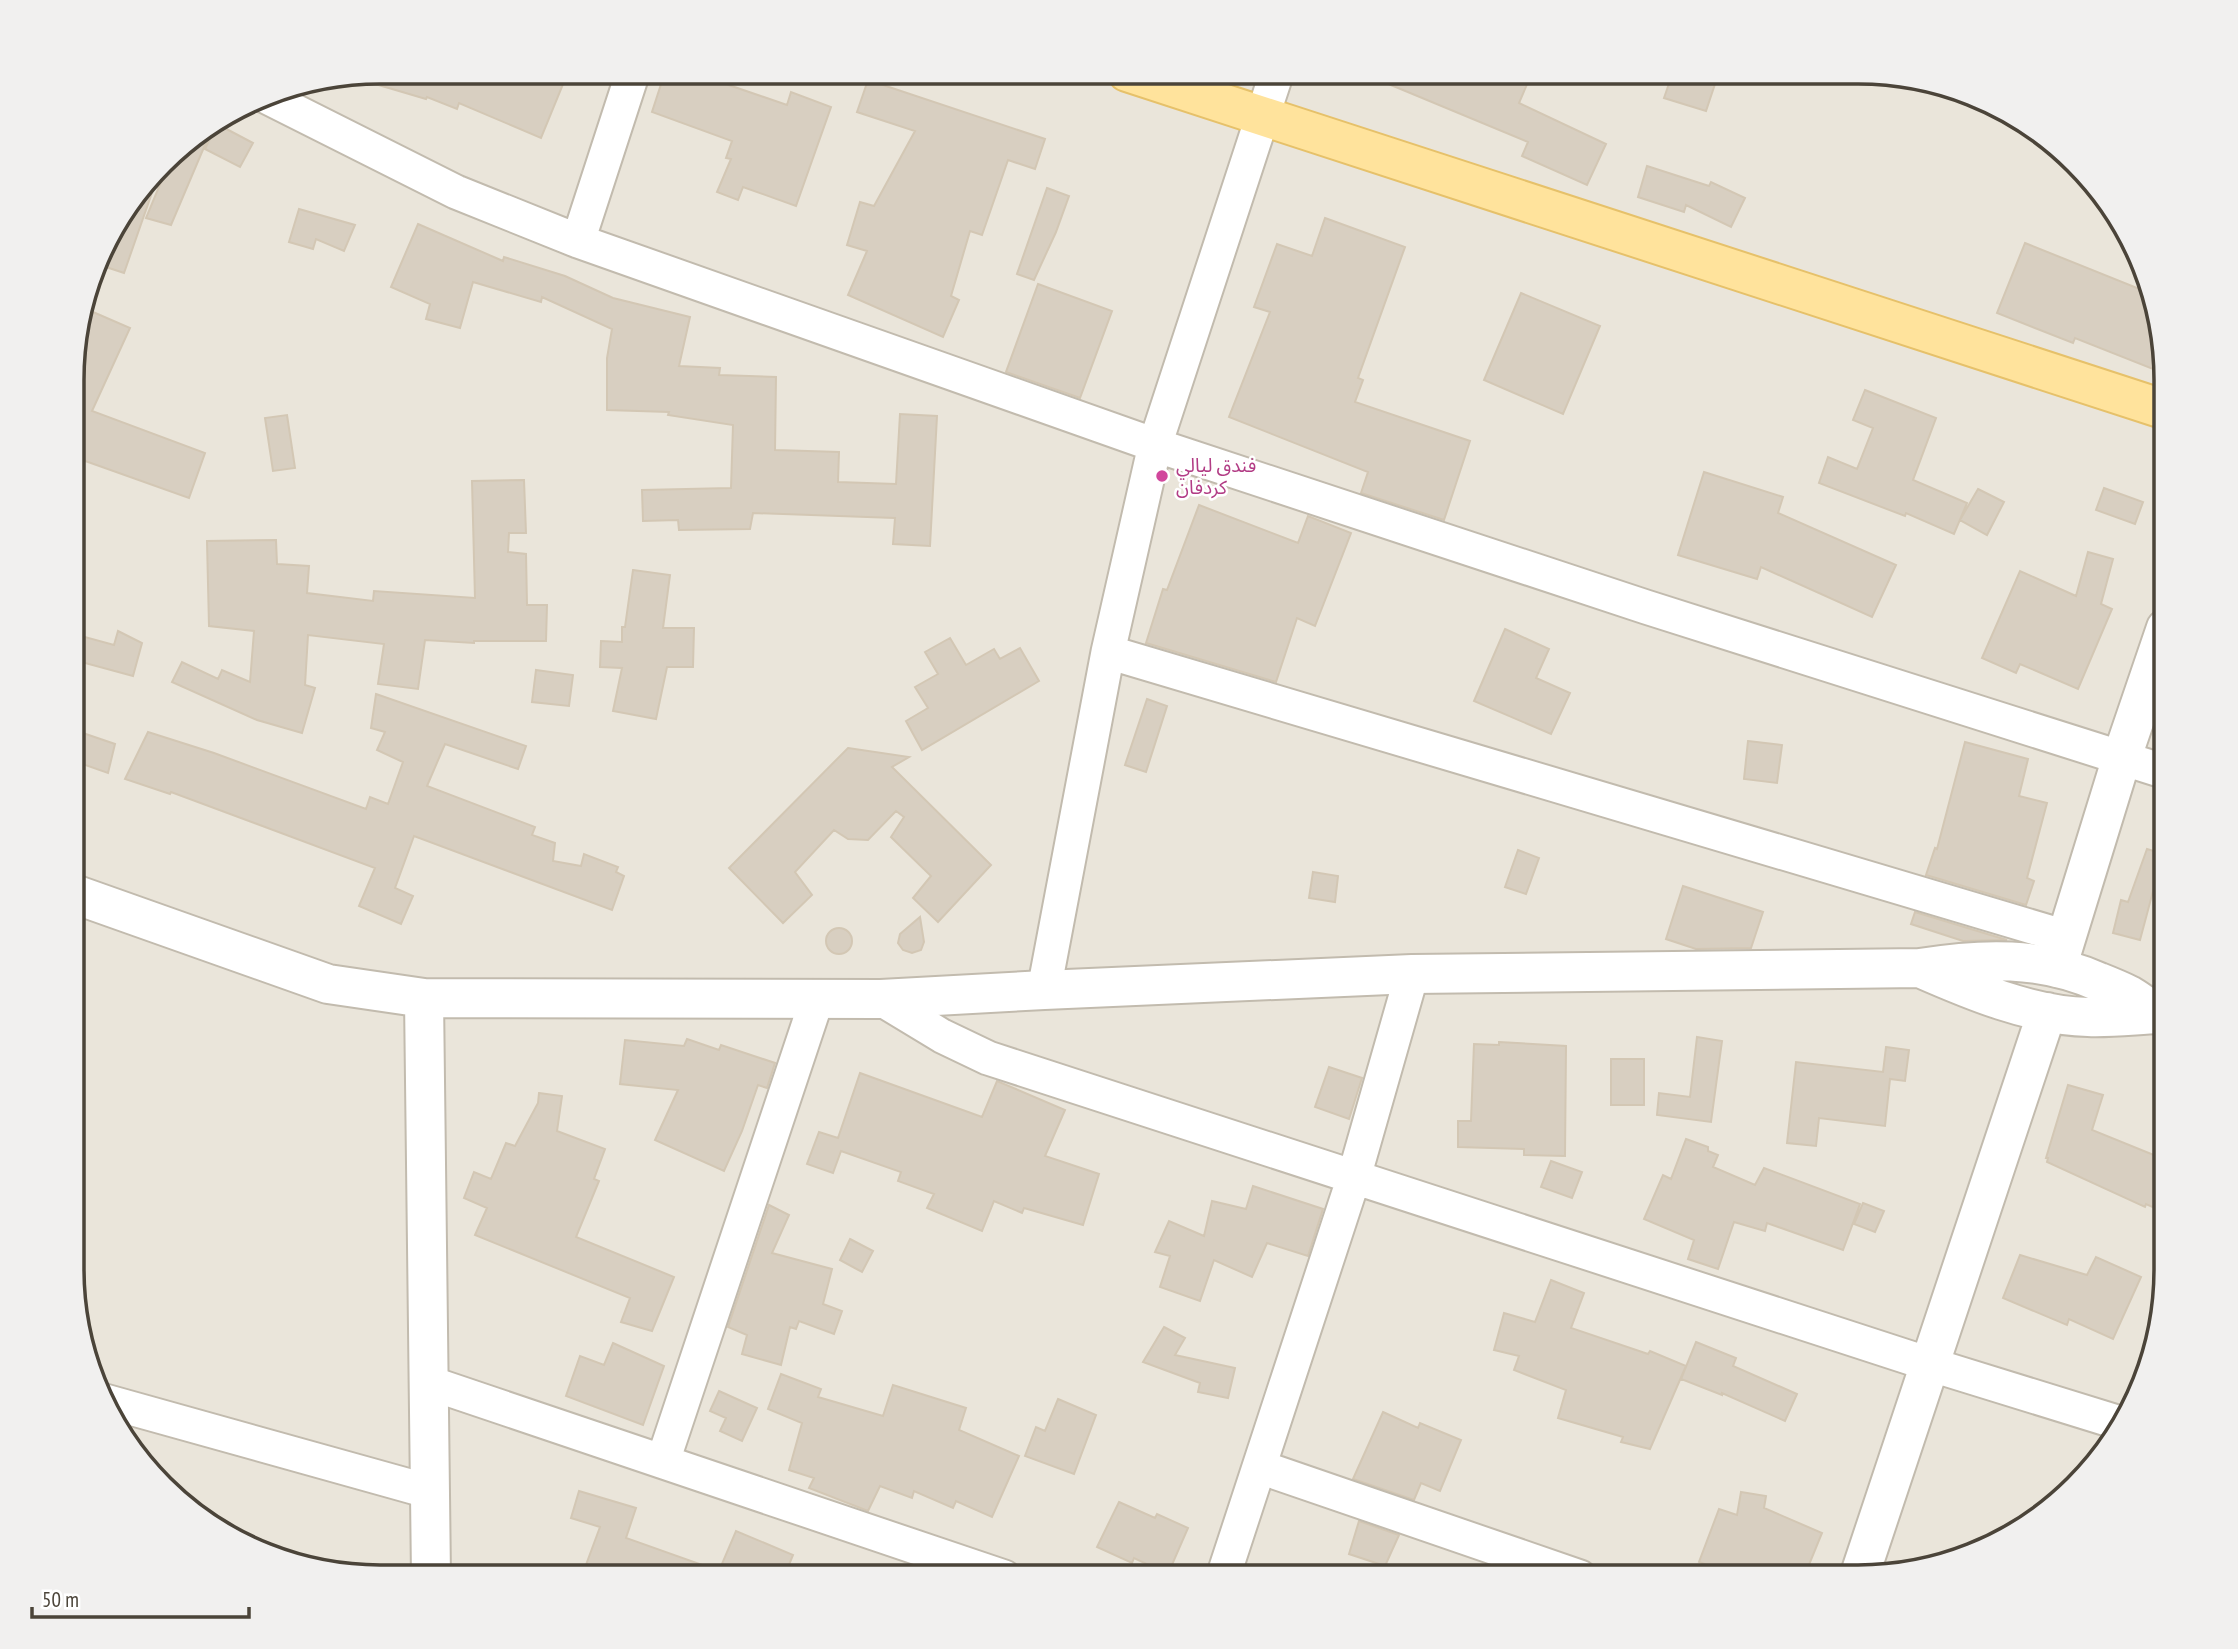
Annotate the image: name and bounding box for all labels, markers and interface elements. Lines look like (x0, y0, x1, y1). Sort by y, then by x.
place label: فندق ليالي كردفان (1176, 453, 1256, 499)
marker: فندق ليالي كردفان (1154, 468, 1170, 484)
scale bar (32, 1576, 248, 1620)
text: 50 m (42, 1586, 79, 1613)

